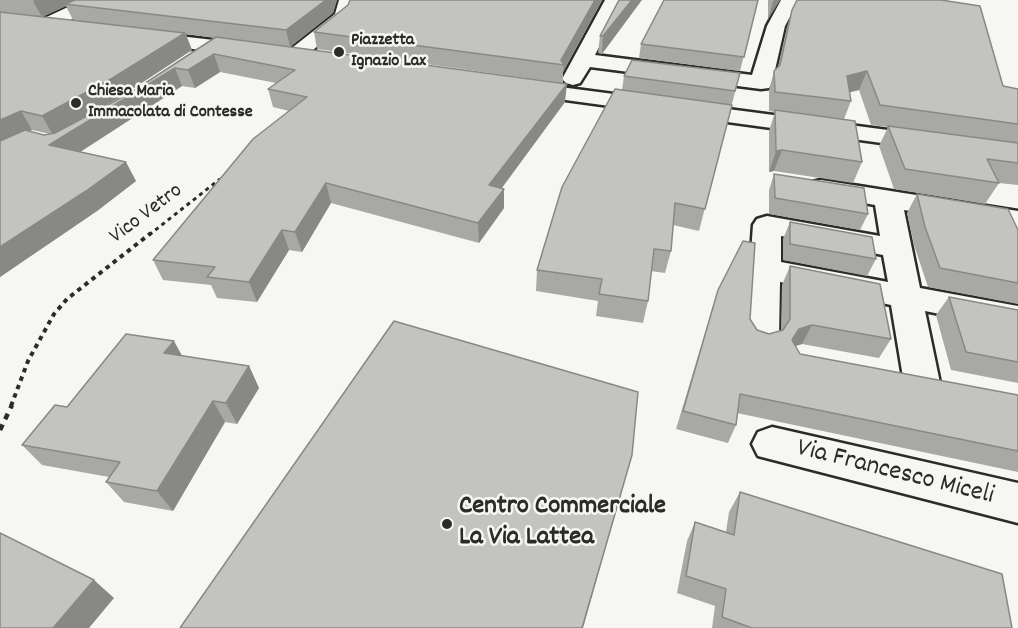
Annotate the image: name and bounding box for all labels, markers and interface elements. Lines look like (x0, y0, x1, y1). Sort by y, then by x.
place label: Piazzetta Ignazio Lax (351, 31, 426, 74)
marker: Piazzetta Ignazio Lax (332, 45, 346, 59)
place label: Chiesa Maria Immacolata di Contesse (88, 82, 253, 124)
marker: Chiesa Maria Immacolata di Contesse (69, 96, 83, 110)
street label: Vico Vetro (105, 179, 189, 251)
street label: Via Francesco Miceli (793, 434, 997, 514)
place label: Centro Commerciale La Via Lattea (459, 492, 666, 555)
marker: Centro Commerciale La Via Lattea (440, 517, 454, 531)

